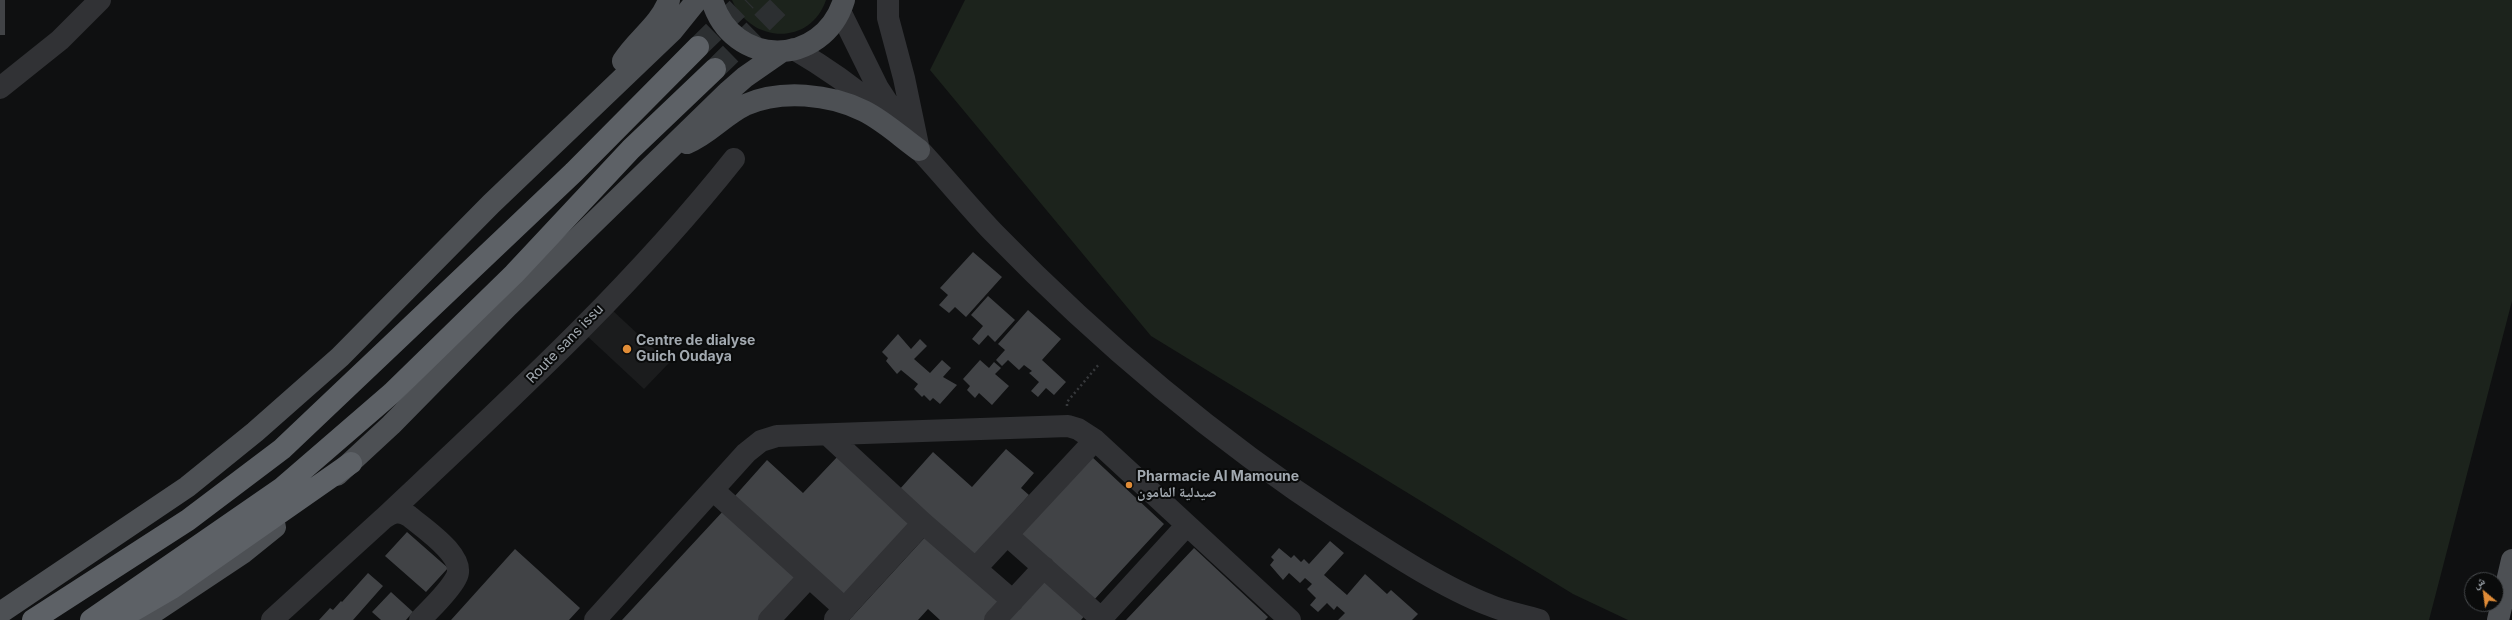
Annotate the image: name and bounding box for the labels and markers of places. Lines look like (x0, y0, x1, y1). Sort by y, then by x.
place label: Centre de dialyse Guich Oudaya (636, 333, 755, 366)
marker: Centre de dialyse Guich Oudaya (621, 343, 633, 355)
place label: Pharmacie Al Mamoune صيدلية المامون (1137, 469, 1299, 502)
marker: Pharmacie Al Mamoune صيدلية المامون (1124, 480, 1134, 490)

